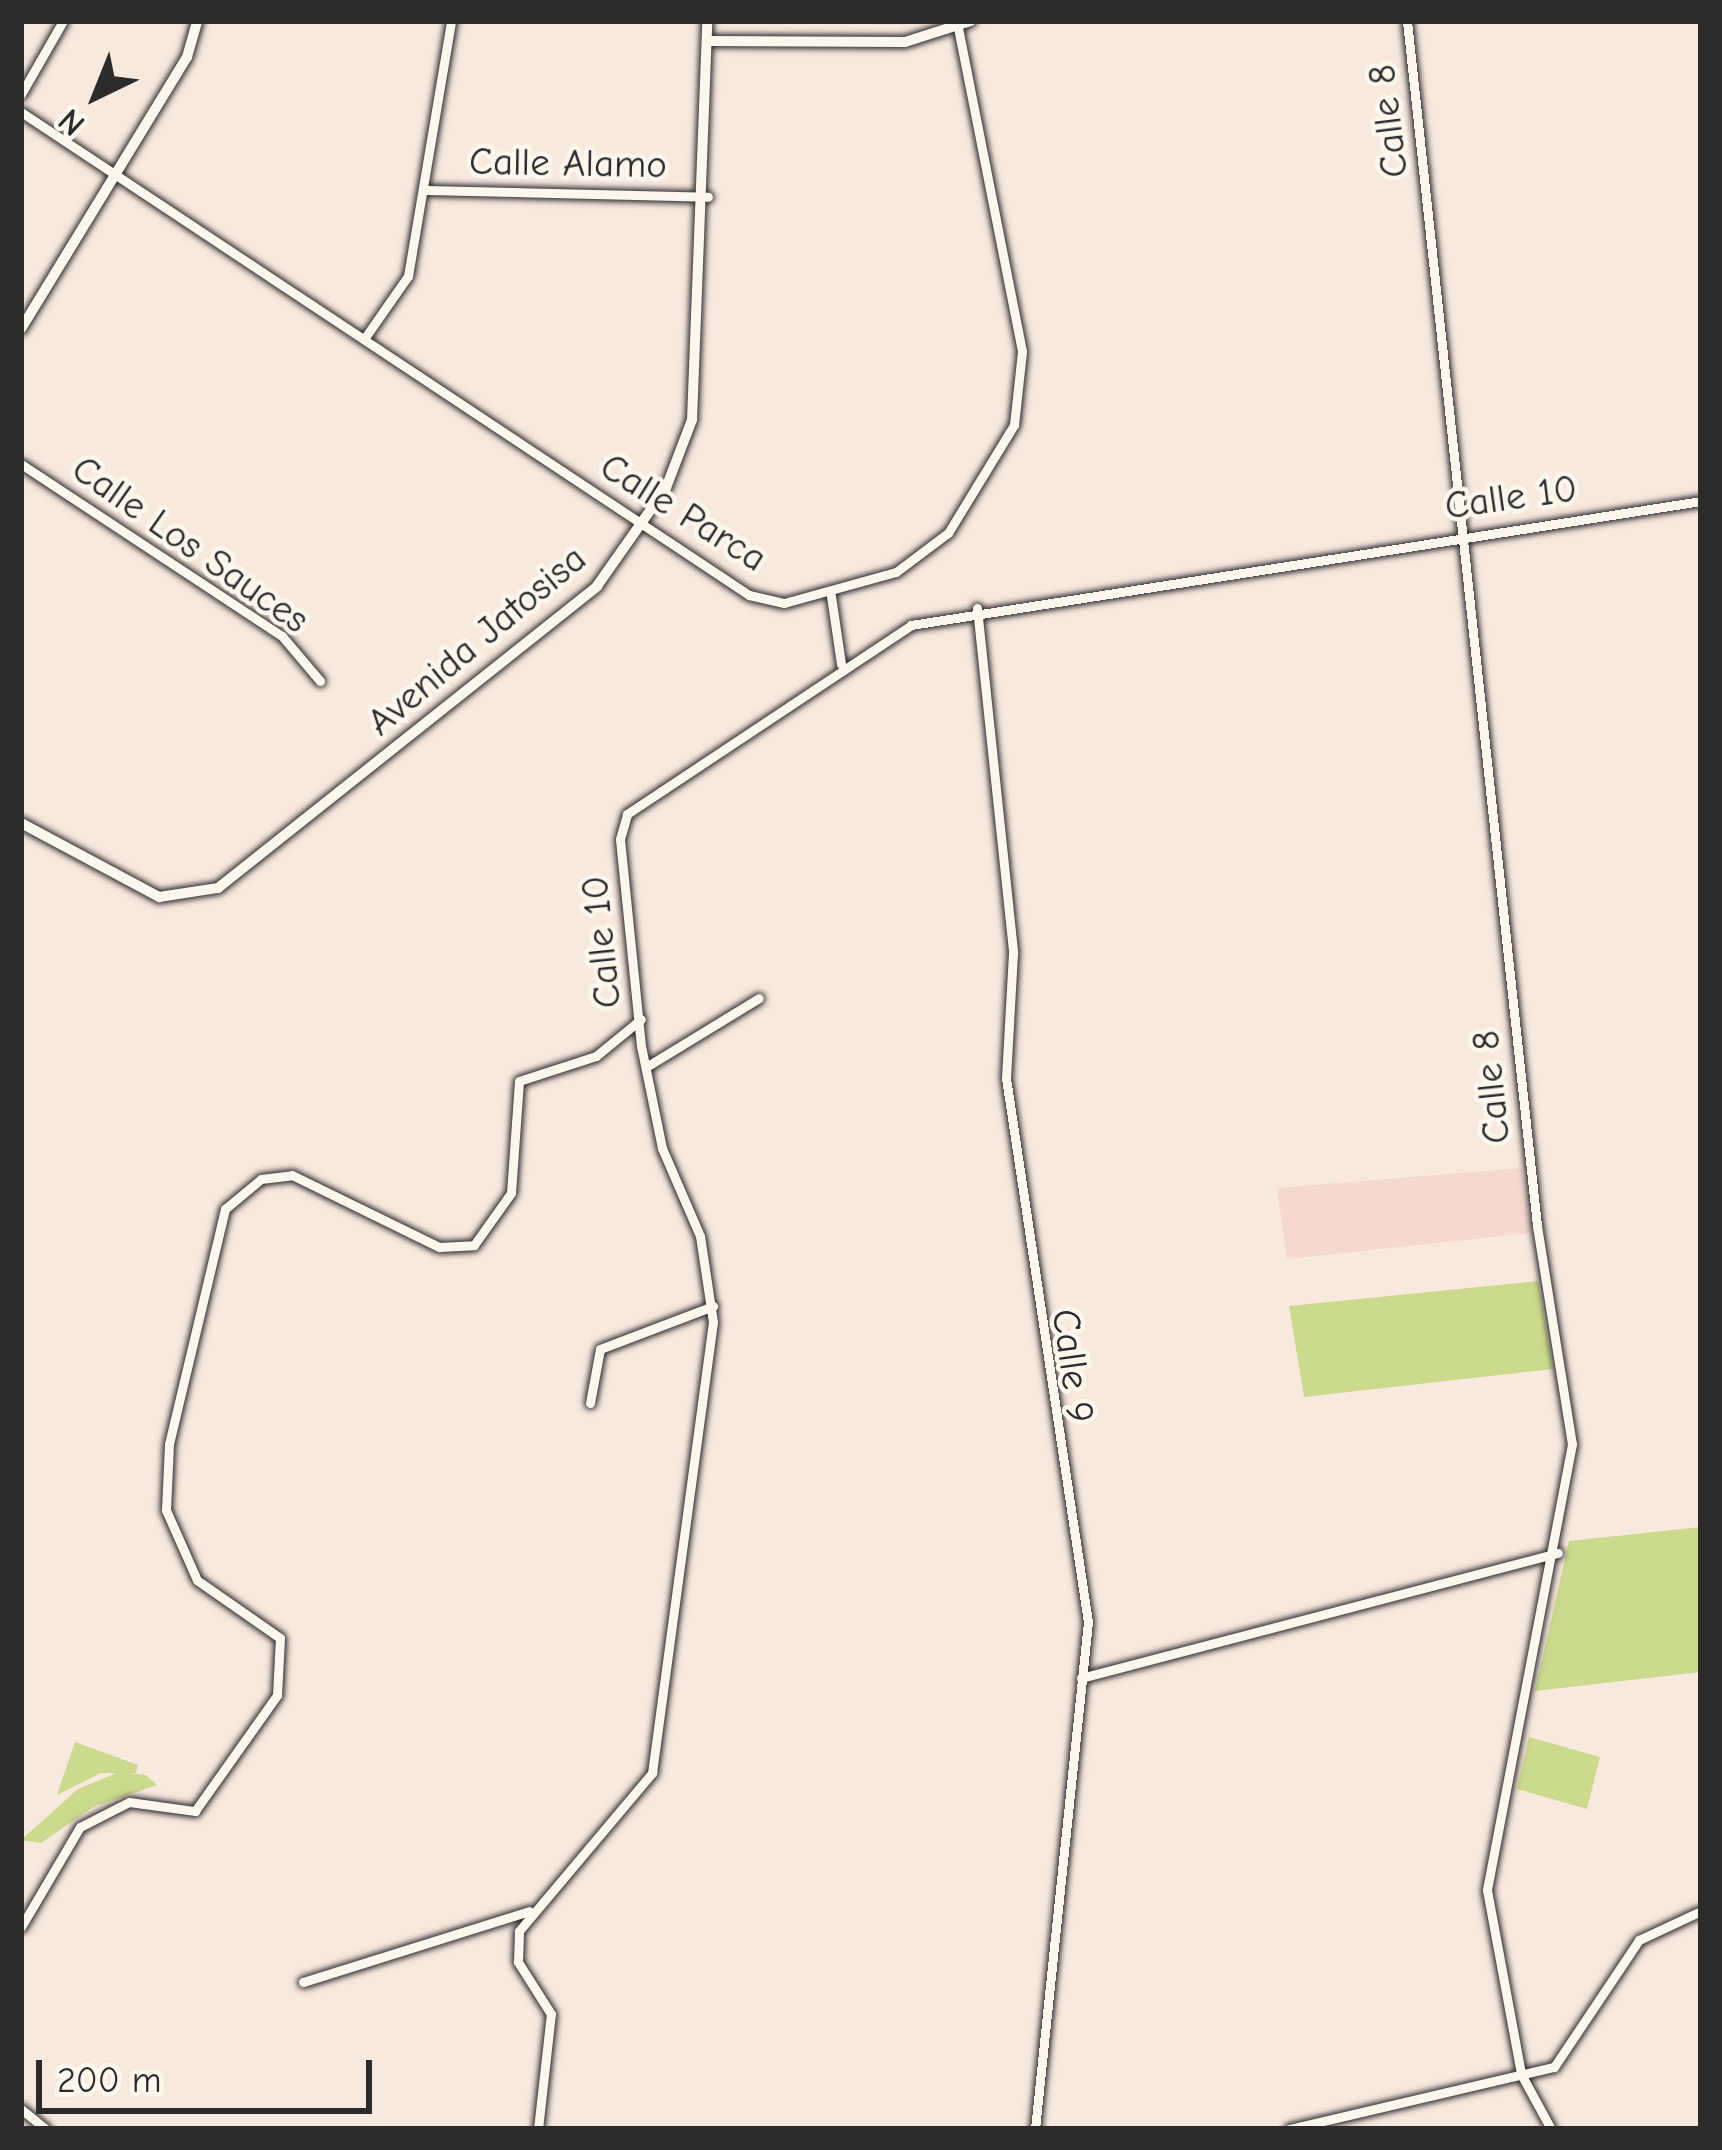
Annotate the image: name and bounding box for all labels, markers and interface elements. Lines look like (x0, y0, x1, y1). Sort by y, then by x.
north arrow (36, 36, 156, 156)
street label: Calle 8 (1359, 62, 1419, 180)
text: N (51, 101, 92, 144)
street label: Calle Alamo (469, 139, 667, 189)
street label: Calle Parca (591, 444, 775, 582)
street label: Calle Los Sauces (63, 446, 317, 644)
street label: Calle 10 (1442, 466, 1580, 530)
street label: Avenida Jatosisa (358, 536, 596, 746)
street label: Calle 10 (572, 873, 632, 1011)
street label: Calle 8 (1463, 1028, 1521, 1146)
street label: Calle 9 (1041, 1306, 1103, 1426)
scale bar (42, 2036, 378, 2110)
text: 200 m (57, 2060, 161, 2101)

